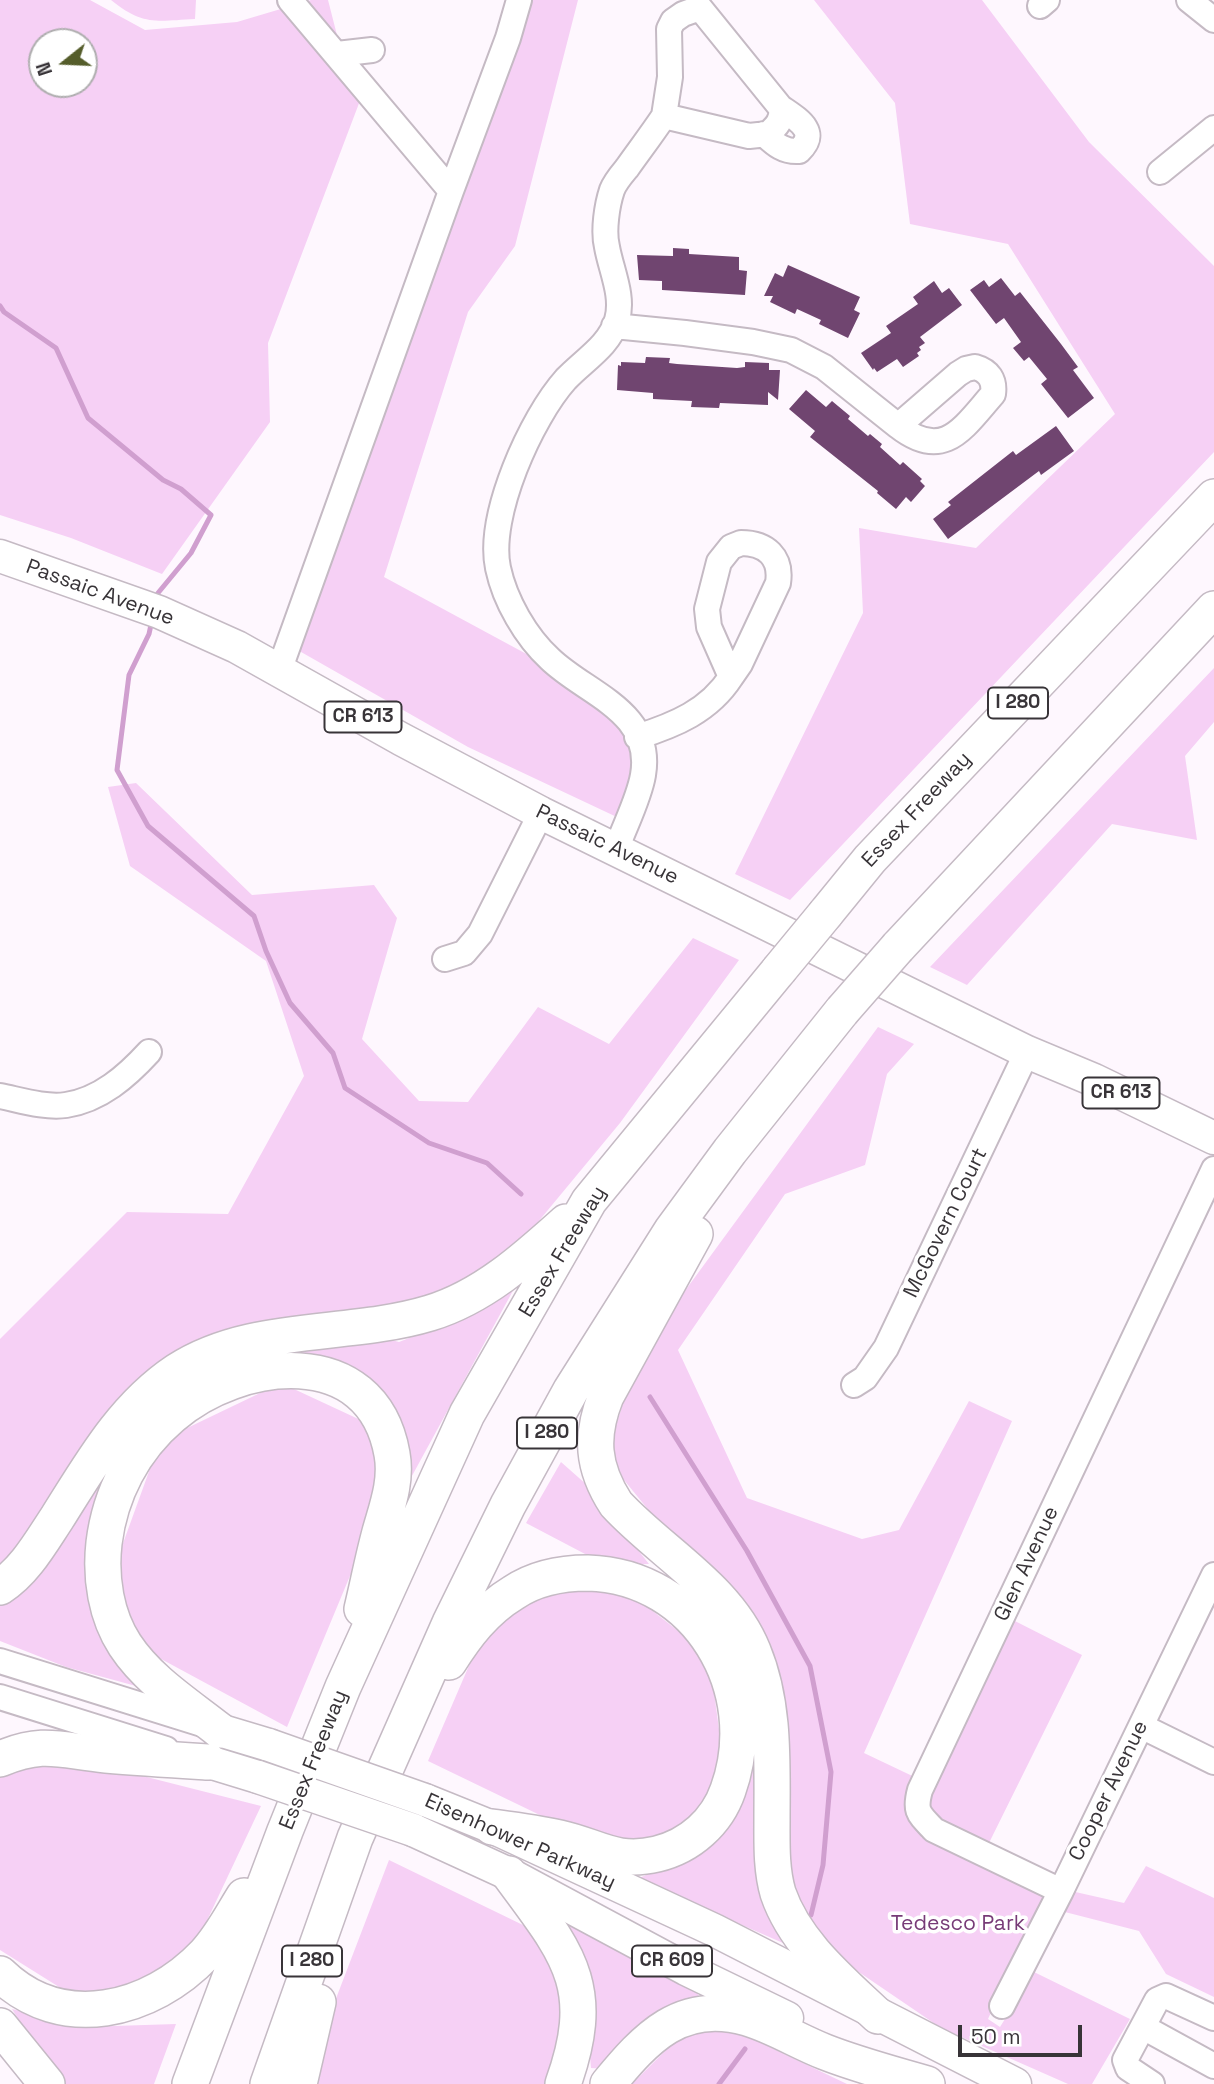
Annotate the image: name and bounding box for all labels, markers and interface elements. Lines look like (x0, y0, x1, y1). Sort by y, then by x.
north arrow (28, 28, 98, 98)
text: N (31, 59, 58, 79)
street label: Passaic Avenue (23, 555, 177, 631)
road number: I 280 (988, 688, 1048, 718)
road number: CR 613 (324, 702, 402, 732)
street label: Essex Freeway (857, 747, 977, 873)
street label: Passaic Avenue (531, 800, 683, 890)
road number: CR 613 (1082, 1078, 1160, 1108)
street label: McGovern Court (899, 1144, 993, 1302)
street label: Essex Freeway (514, 1182, 612, 1322)
road number: I 280 (517, 1418, 577, 1448)
street label: Glen Avenue (989, 1503, 1065, 1625)
street label: Essex Freeway (275, 1686, 353, 1834)
street label: Cooper Avenue (1064, 1717, 1154, 1865)
street label: Eisenhower Parkway (421, 1789, 619, 1895)
park label: Tedesco Park (891, 1911, 1025, 1937)
road number: I 280 (282, 1946, 342, 1977)
road number: CR 609 (632, 1946, 712, 1977)
scale bar (962, 2010, 1086, 2054)
text: 50 m (971, 2023, 1021, 2050)

